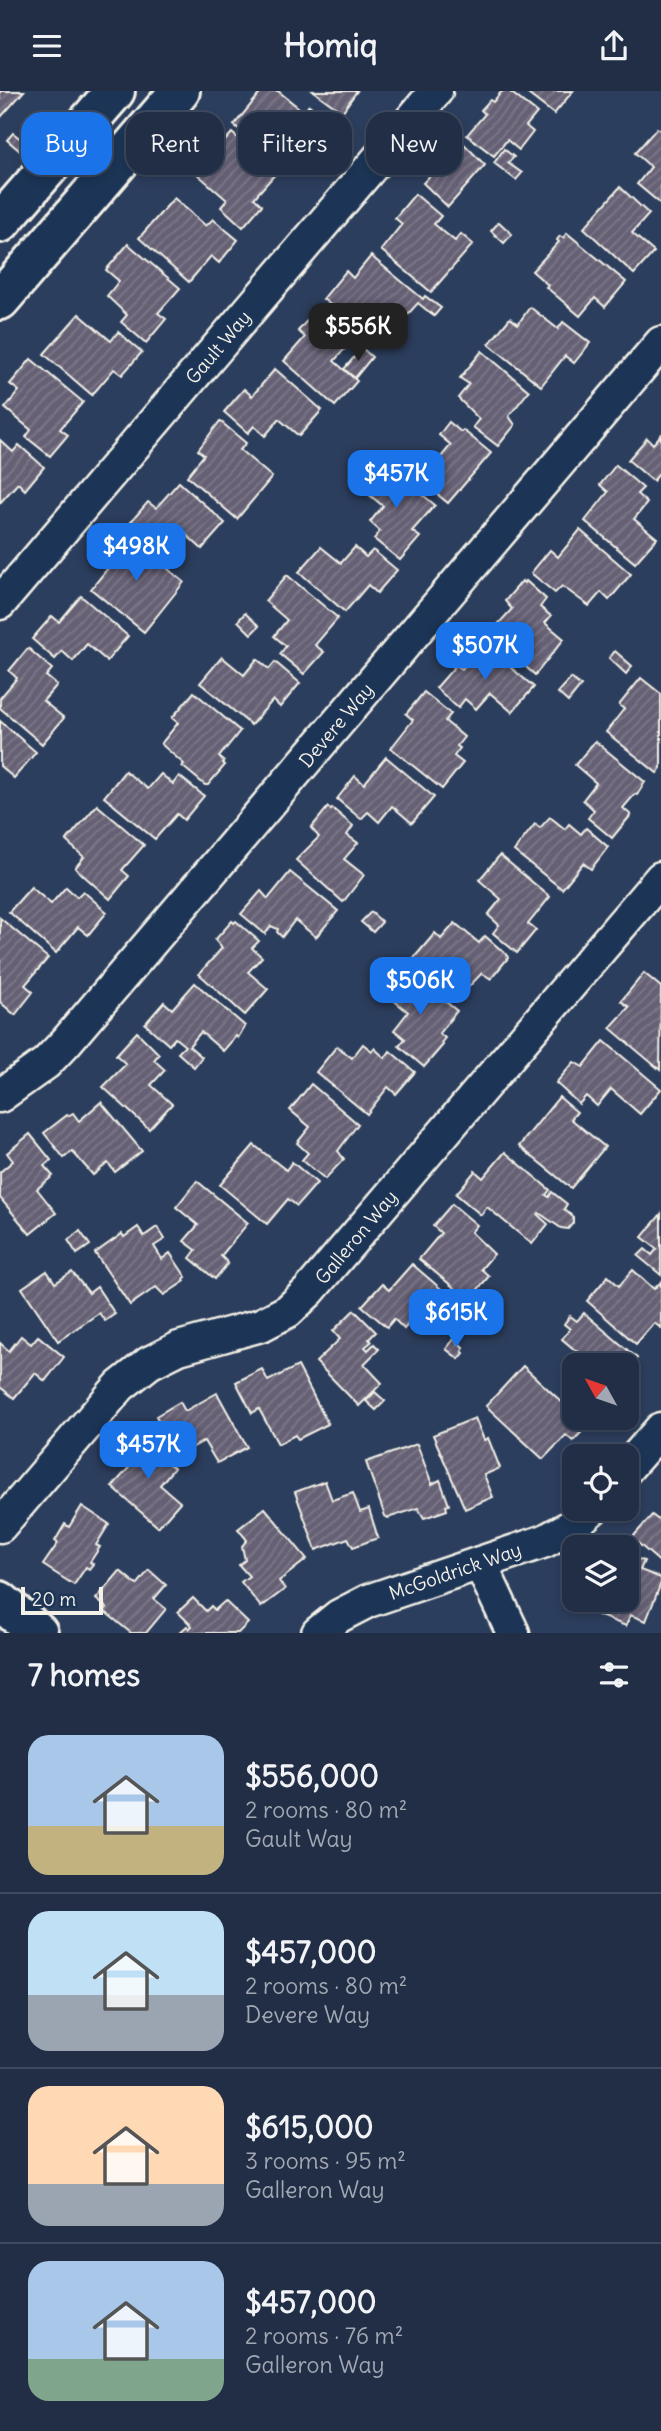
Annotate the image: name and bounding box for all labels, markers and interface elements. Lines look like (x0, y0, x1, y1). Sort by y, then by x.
text: Homiq (284, 25, 377, 66)
icon: menu (28, 27, 66, 65)
icon: share (595, 27, 633, 65)
chip: Buy (21, 112, 112, 175)
chip: Rent (126, 112, 224, 175)
chip: Filters (238, 112, 352, 175)
chip: New (366, 112, 462, 175)
pin: $556K (309, 303, 407, 363)
street label: Gault Way (180, 305, 256, 389)
text: $556K (325, 311, 391, 340)
pin: $457K (347, 451, 445, 510)
text: $457K (364, 458, 428, 487)
pin: $498K (87, 524, 185, 583)
text: $498K (103, 531, 169, 560)
pin: $507K (436, 623, 534, 682)
text: $507K (452, 630, 518, 659)
street label: Devere Way (294, 678, 378, 772)
pin: $506K (371, 957, 469, 1017)
text: $506K (386, 965, 454, 994)
street label: Galleron Way (310, 1185, 402, 1289)
pin: $615K (407, 1289, 505, 1349)
text: $615K (425, 1297, 487, 1326)
north arrow (562, 1353, 639, 1430)
map controls (562, 1353, 639, 1612)
pin: $457K (99, 1421, 197, 1481)
text: $457K (116, 1429, 180, 1458)
button: locate (562, 1444, 639, 1521)
button: layers (562, 1535, 639, 1612)
street label: McGoldrick Way (386, 1537, 524, 1605)
scale bar (21, 1584, 103, 1616)
text: 20 m (32, 1587, 76, 1611)
text: 7 homes (28, 1656, 140, 1694)
icon: filters (595, 1656, 633, 1694)
text: $556,000 (245, 1757, 379, 1795)
icon: home (84, 1763, 168, 1847)
text: 2 rooms · 80 m² (245, 1795, 407, 1824)
text: Gault Way (245, 1824, 353, 1853)
text: $457,000 (245, 1933, 376, 1971)
icon: home (84, 1939, 168, 2023)
text: 2 rooms · 80 m² (245, 1971, 407, 2000)
text: Devere Way (245, 2000, 370, 2029)
text: $615,000 (245, 2108, 374, 2146)
icon: home (84, 2114, 168, 2198)
text: 3 rooms · 95 m² (245, 2146, 406, 2175)
text: Galleron Way (245, 2175, 385, 2204)
text: $457,000 (245, 2283, 376, 2321)
icon: home (84, 2289, 168, 2373)
text: 2 rooms · 76 m² (245, 2321, 403, 2350)
text: Galleron Way (245, 2350, 385, 2379)

